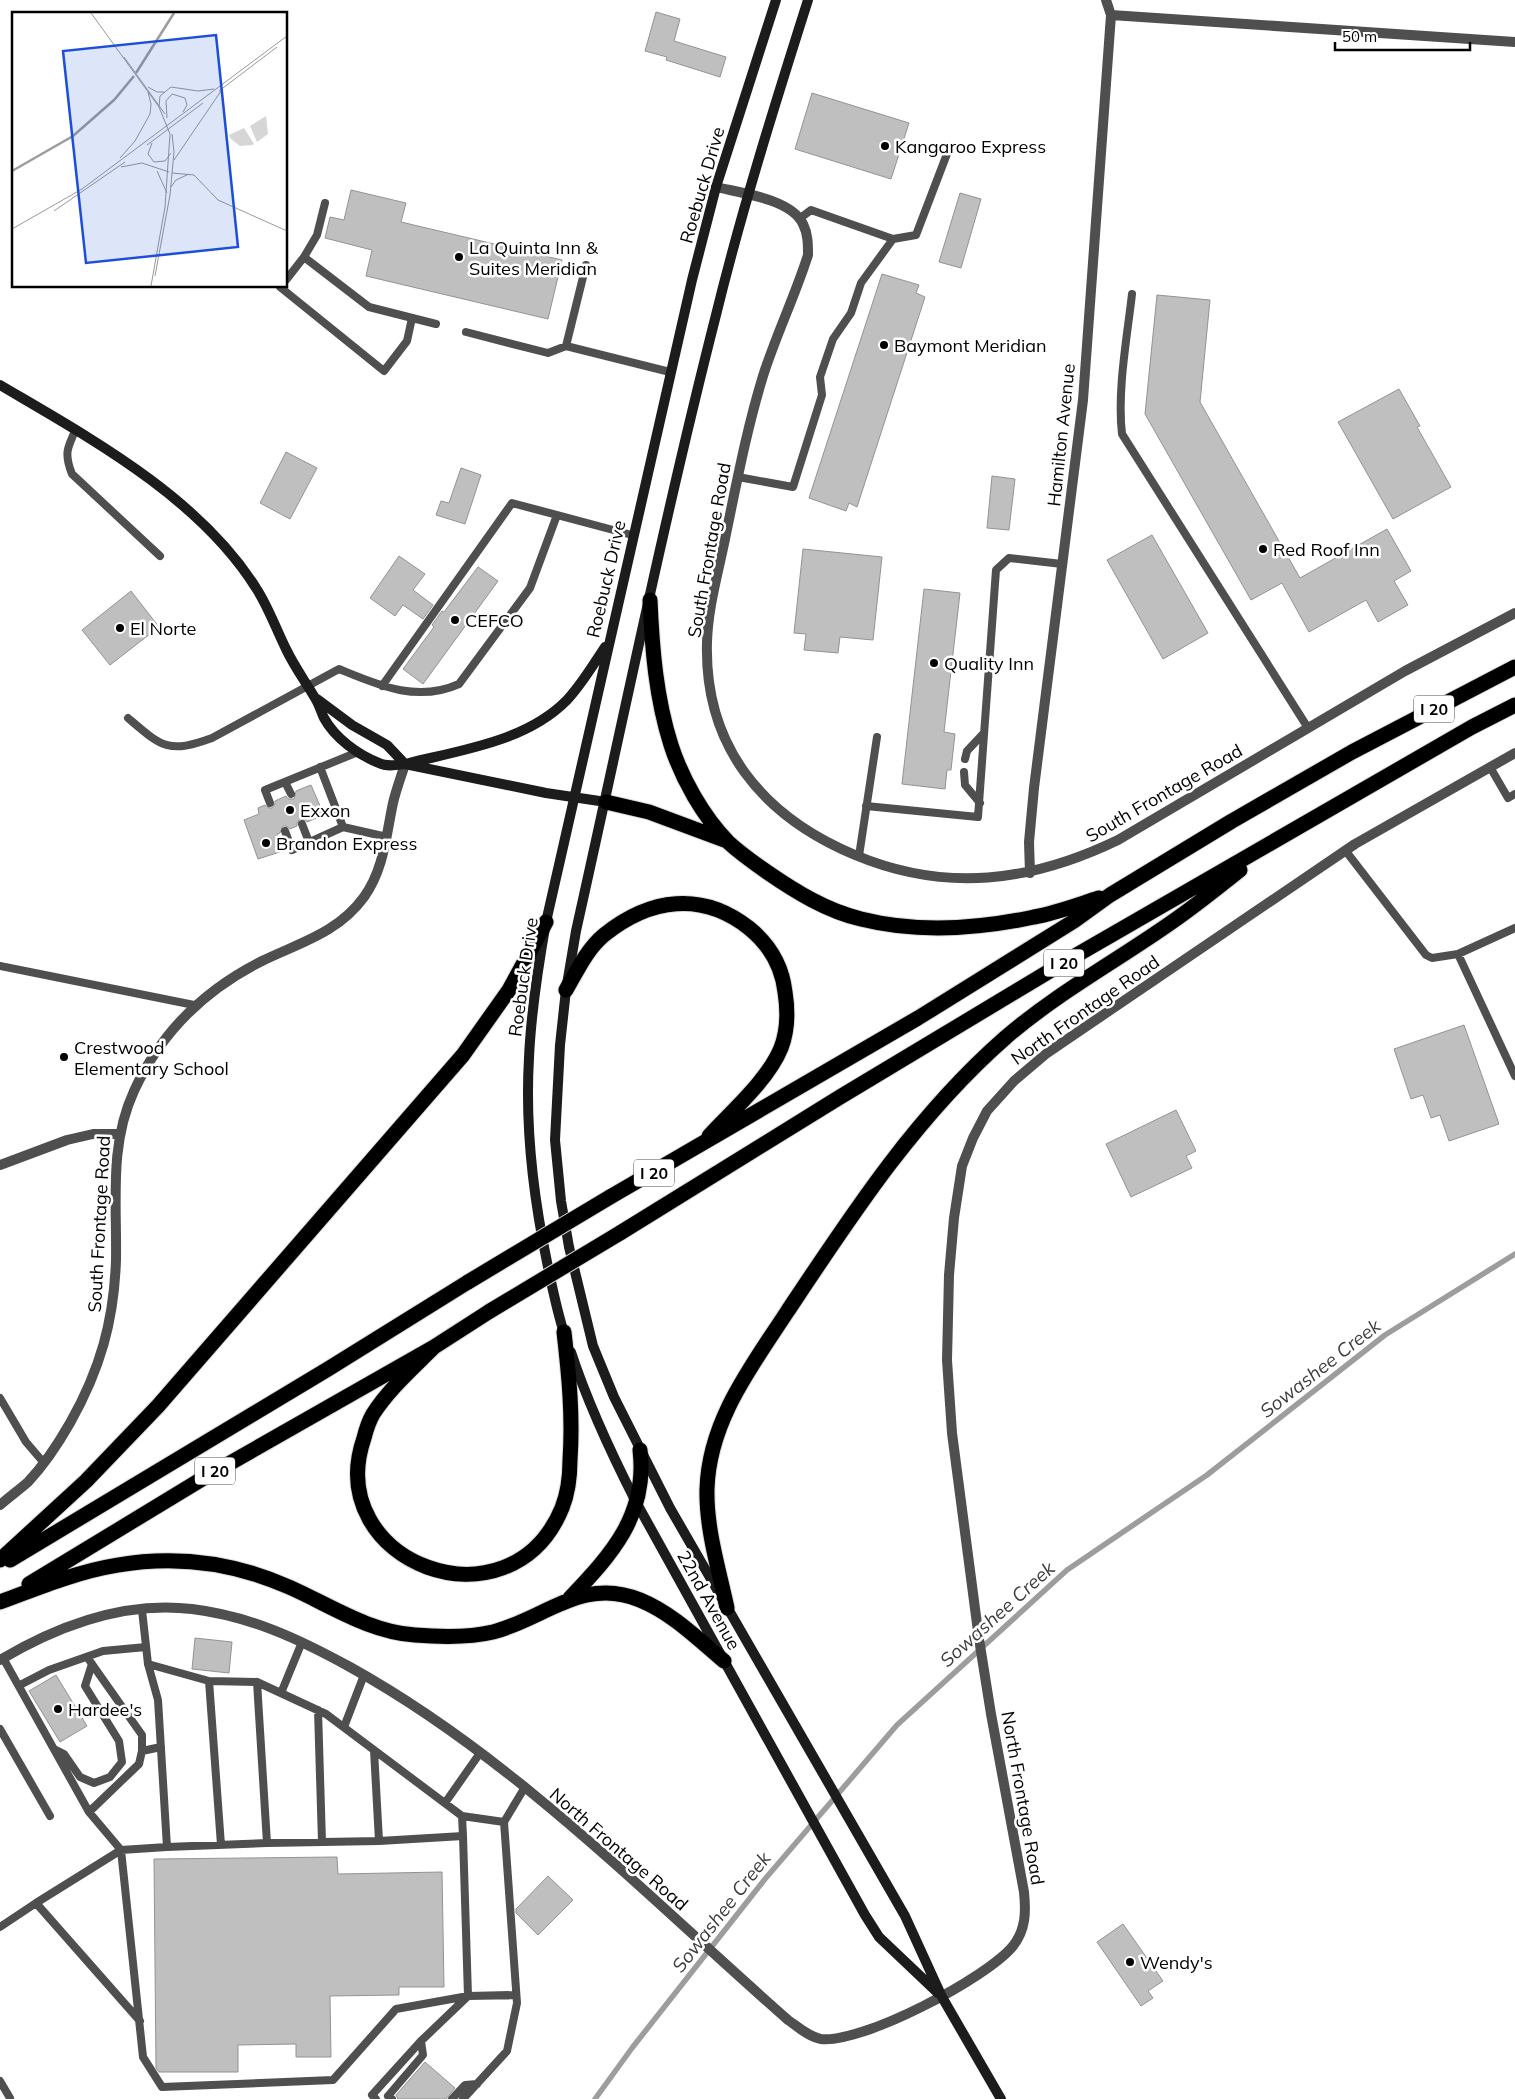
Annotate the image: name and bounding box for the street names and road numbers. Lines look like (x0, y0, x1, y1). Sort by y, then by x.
street label: Roebuck Drive (674, 124, 730, 246)
street label: Hamilton Avenue (1042, 362, 1080, 508)
street label: South Frontage Road (682, 461, 736, 639)
street label: Roebuck Drive (581, 518, 631, 640)
road number: I 20 (1414, 696, 1454, 722)
street label: South Frontage Road (1082, 739, 1246, 847)
street label: Roebuck Drive (503, 916, 543, 1038)
street label: North Frontage Road (1006, 950, 1164, 1070)
road number: I 20 (1044, 950, 1084, 976)
street label: South Frontage Road (83, 1135, 115, 1313)
road number: I 20 (634, 1160, 674, 1186)
road number: I 20 (195, 1458, 235, 1484)
street label: 22nd Avenue (672, 1546, 746, 1654)
street label: North Frontage Road (996, 1709, 1050, 1887)
street label: North Frontage Road (545, 1783, 693, 1915)

